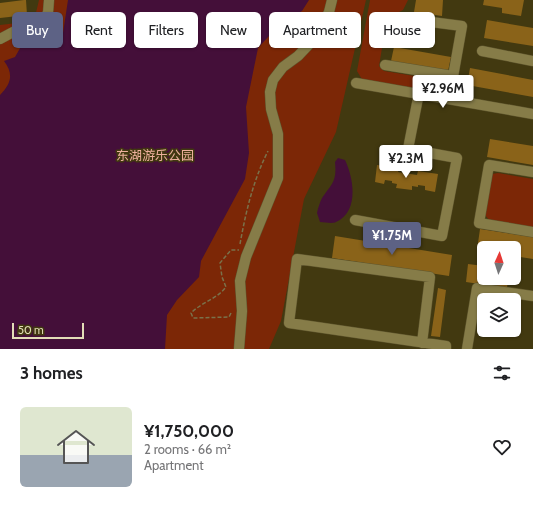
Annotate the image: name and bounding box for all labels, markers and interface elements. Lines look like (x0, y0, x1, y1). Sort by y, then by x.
chip: Buy (12, 12, 63, 48)
chip: Rent (71, 12, 126, 48)
chip: Filters (134, 12, 198, 48)
chip: New (206, 12, 261, 48)
chip: Apartment (269, 12, 361, 48)
chip: House (369, 12, 435, 48)
pin: ¥2.96M (410, 75, 476, 109)
text: ¥2.96M (422, 80, 464, 96)
pin: ¥2.3M (378, 145, 434, 179)
park label: 东湖游乐公园 (116, 147, 194, 163)
text: ¥2.3M (388, 150, 424, 166)
pin: ¥1.75M (359, 222, 425, 256)
text: ¥1.75M (372, 227, 412, 243)
north arrow (477, 241, 521, 285)
map controls (477, 241, 521, 337)
button: layers (477, 293, 521, 337)
scale bar (12, 321, 84, 340)
text: 50 m (18, 323, 44, 337)
icon: filters (491, 362, 513, 384)
text: 3 homes (20, 363, 83, 383)
text: ¥1,750,000 (144, 421, 234, 441)
icon: home (52, 423, 100, 471)
icon: heart (491, 436, 513, 458)
text: 2 rooms · 66 m² (144, 441, 231, 457)
text: Apartment (144, 457, 204, 473)

